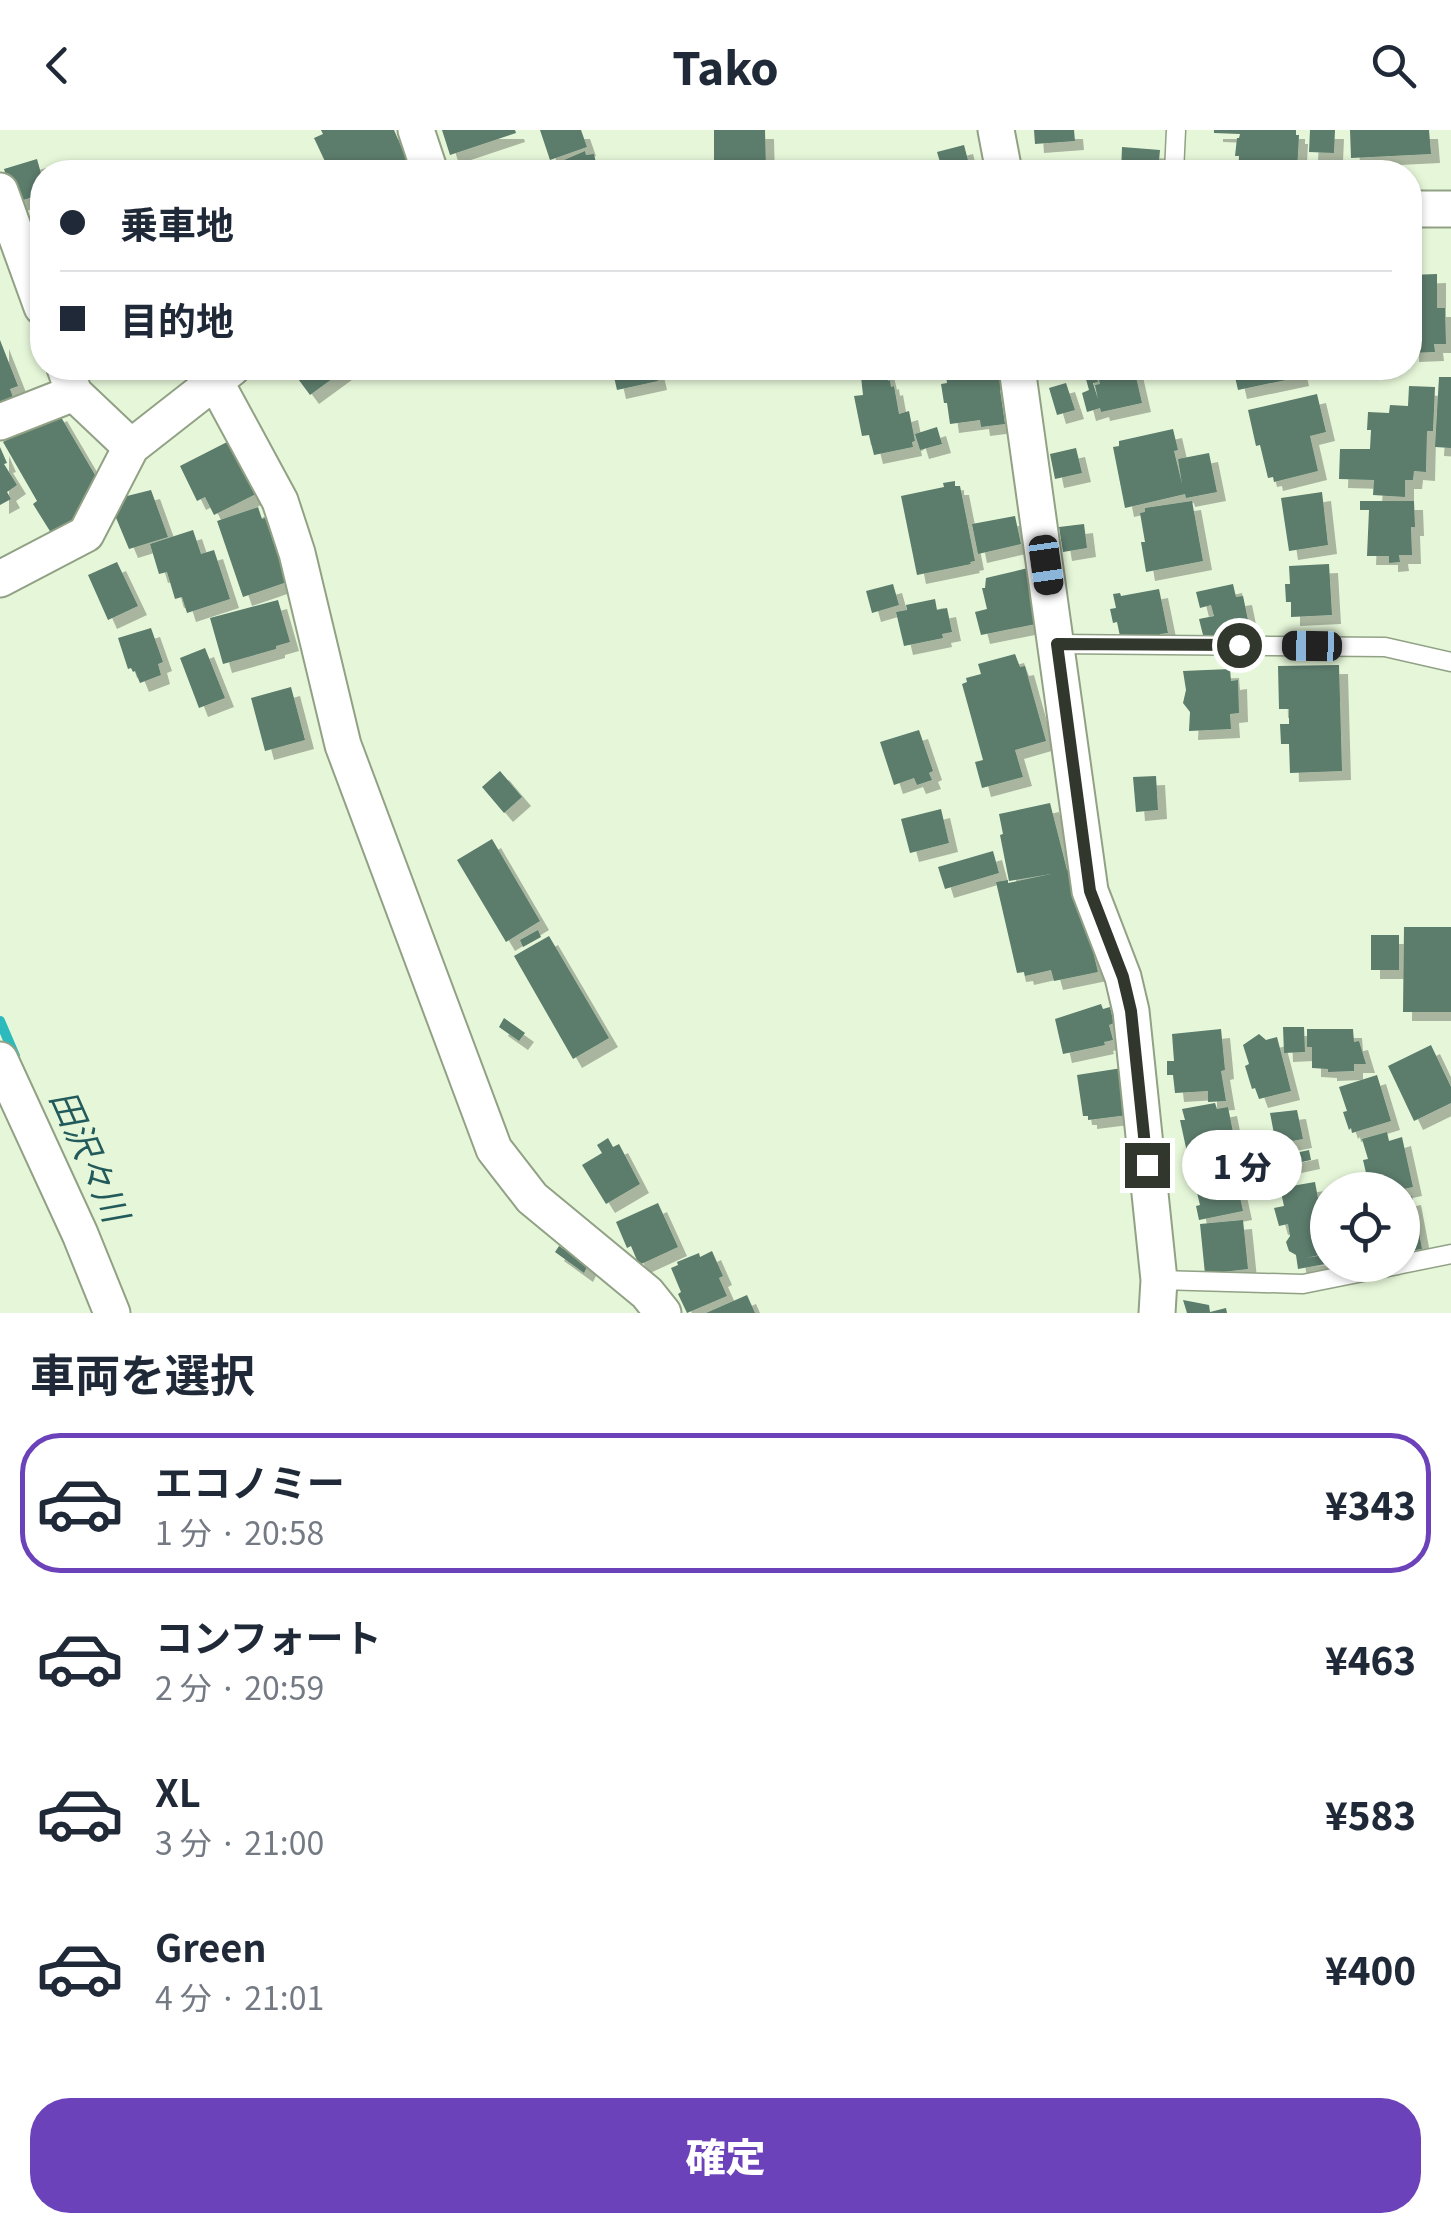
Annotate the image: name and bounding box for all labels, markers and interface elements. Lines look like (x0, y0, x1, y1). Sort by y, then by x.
text: Tako (672, 33, 779, 98)
icon: back (30, 38, 85, 93)
icon: search (1366, 38, 1421, 93)
text: 乗車地 (120, 195, 234, 250)
text: 目的地 (120, 291, 234, 346)
car (1027, 533, 1065, 597)
route start (1217, 623, 1262, 668)
car (1282, 630, 1342, 662)
water label: 田沢々川 (40, 1080, 146, 1233)
callout: 1 分 (1182, 1130, 1302, 1200)
text: 1 分 (1213, 1142, 1271, 1188)
route end (1125, 1143, 1170, 1188)
map controls (1310, 1172, 1420, 1282)
button: locate (1310, 1172, 1420, 1282)
text: 車両を選択 (30, 1340, 255, 1405)
text: エコノミー (155, 1453, 345, 1508)
icon: car (35, 1458, 125, 1548)
text: ¥343 (1325, 1476, 1416, 1531)
text: 1 分 · 20:58 (155, 1508, 324, 1554)
text: コンフォート (155, 1608, 382, 1663)
icon: car (35, 1613, 125, 1703)
text: ¥463 (1325, 1631, 1416, 1686)
text: 2 分 · 20:59 (155, 1663, 324, 1709)
text: XL (155, 1763, 201, 1818)
icon: car (35, 1768, 125, 1858)
text: ¥583 (1325, 1786, 1416, 1841)
text: 3 分 · 21:00 (155, 1818, 324, 1864)
text: Green (155, 1918, 267, 1973)
icon: car (35, 1923, 125, 2013)
text: ¥400 (1325, 1941, 1416, 1996)
text: 4 分 · 21:01 (155, 1973, 324, 2019)
button: 確定 (30, 2098, 1421, 2213)

